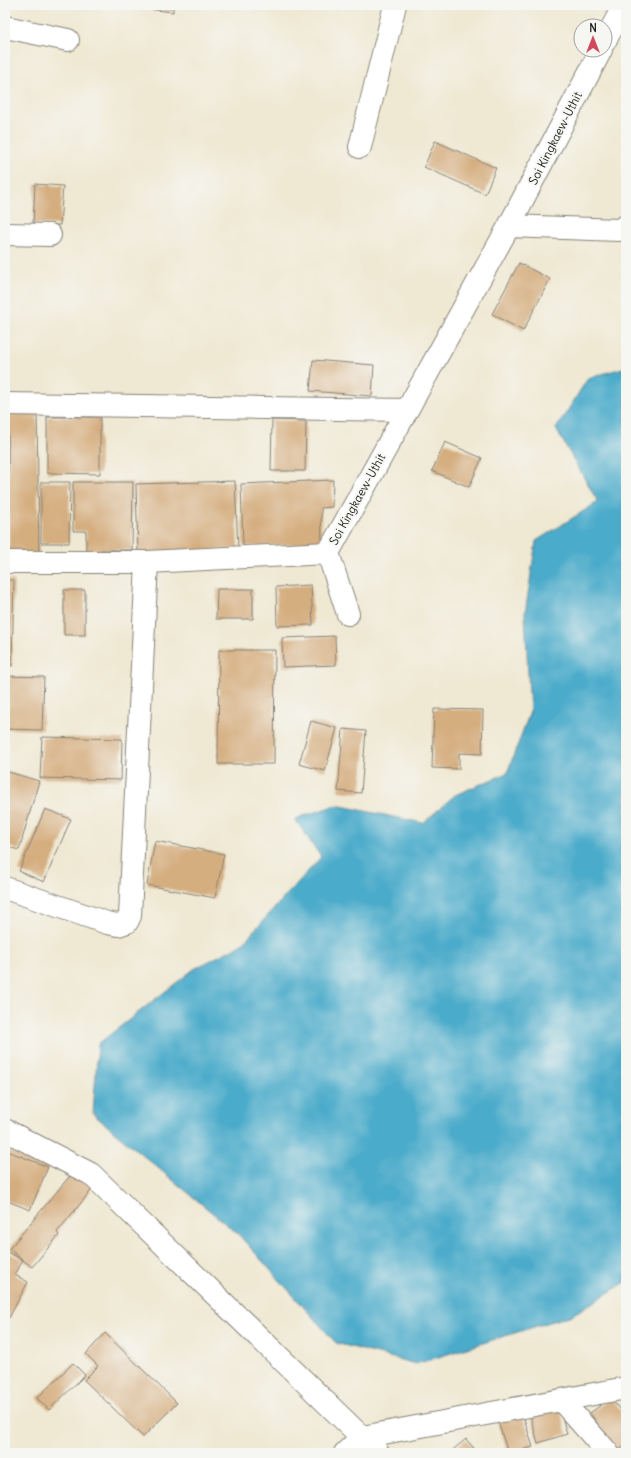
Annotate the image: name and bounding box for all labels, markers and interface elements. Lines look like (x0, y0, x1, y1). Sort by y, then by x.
north arrow (573, 18, 613, 58)
text: N (589, 21, 597, 35)
street label: Soi Kingkaew-Uthit (525, 89, 585, 187)
street label: Soi Kingkaew-Uthit (326, 451, 388, 547)

